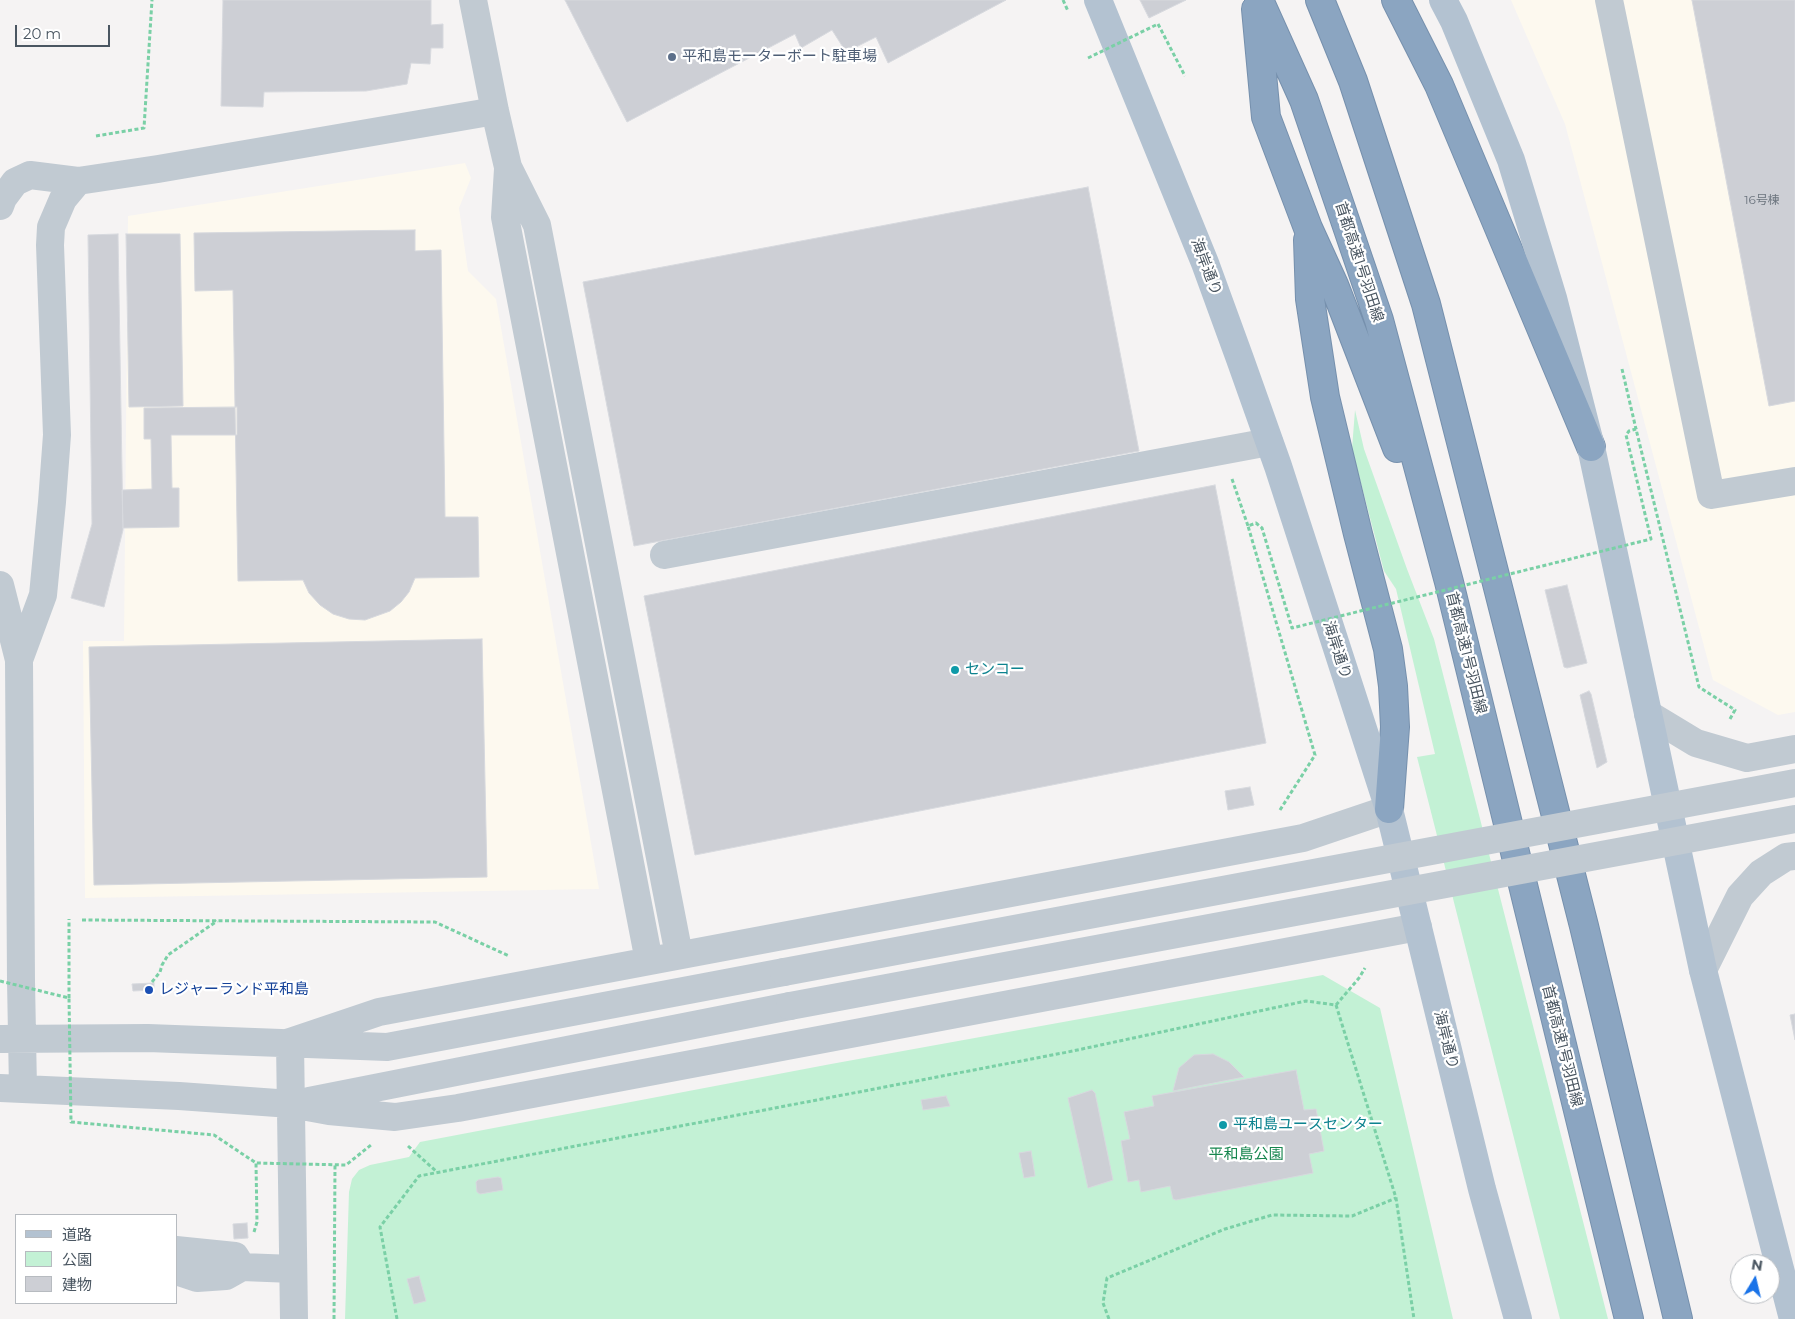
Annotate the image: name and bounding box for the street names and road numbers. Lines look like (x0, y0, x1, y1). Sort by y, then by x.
street label: 首都高速1号羽田線 (1331, 200, 1387, 324)
street label: 海岸通り (1187, 236, 1225, 298)
street label: 首都高速1号羽田線 (1442, 590, 1490, 716)
street label: 海岸通り (1319, 619, 1355, 681)
street label: 首都高速1号羽田線 (1538, 983, 1586, 1109)
street label: 海岸通り (1430, 1009, 1462, 1071)

